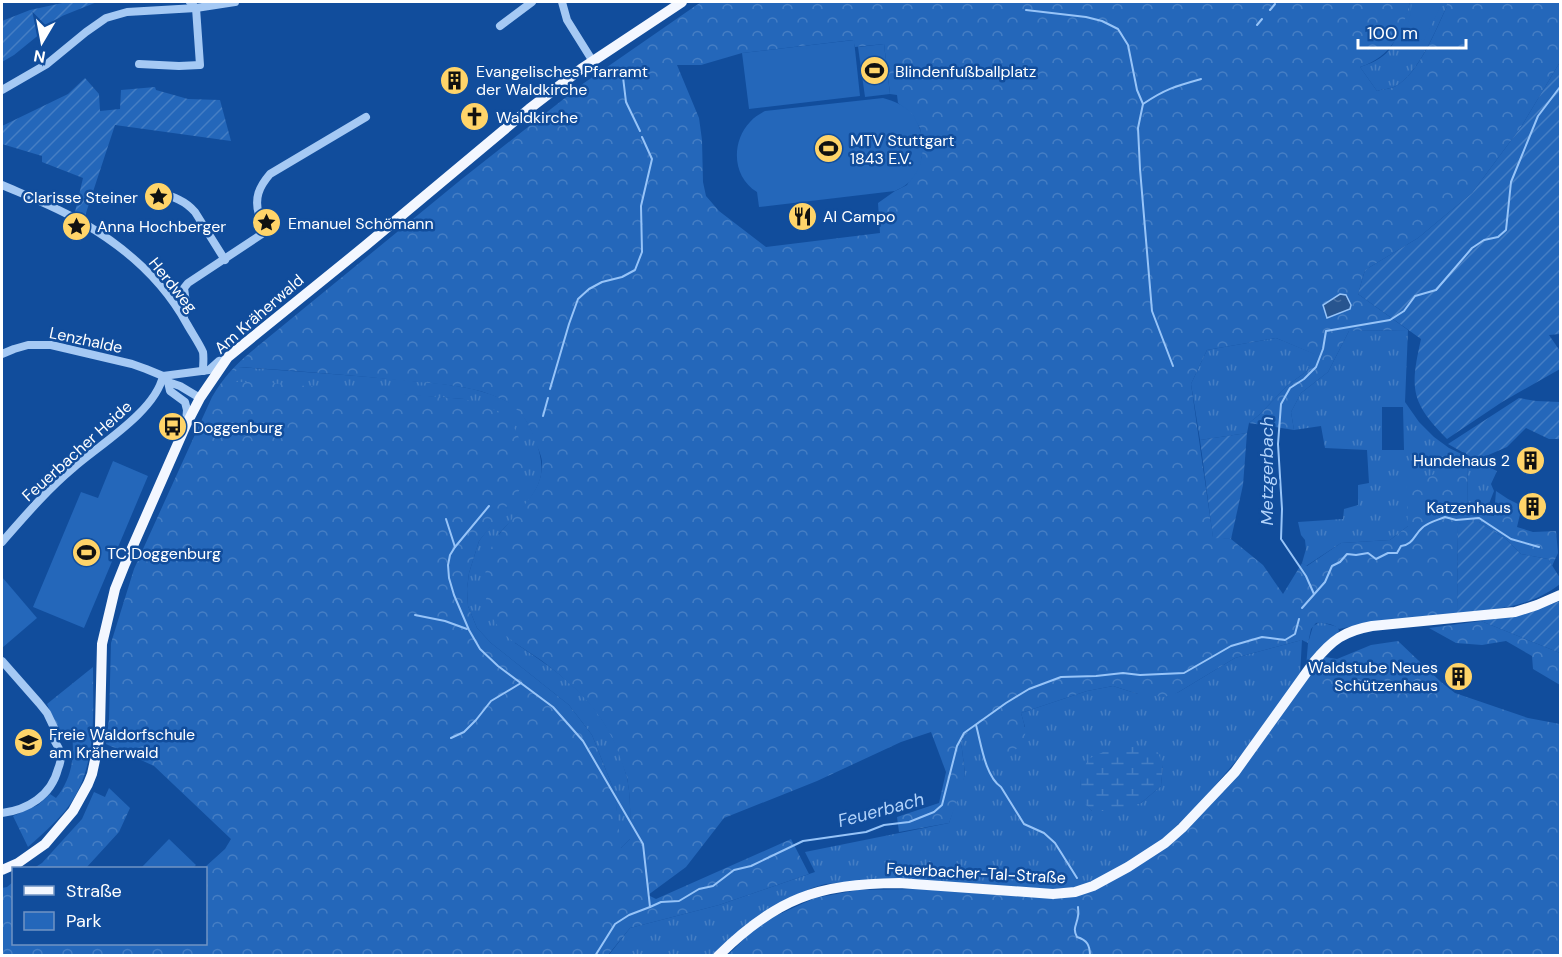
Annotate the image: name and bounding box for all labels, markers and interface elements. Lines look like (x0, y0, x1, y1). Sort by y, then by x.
north arrow (12, 12, 72, 72)
scale bar (1358, 12, 1466, 50)
text: 100 m (1367, 21, 1418, 45)
text: N (32, 45, 47, 68)
sports icon: Blindenfußballplatz (858, 55, 890, 87)
place label: Evangelisches Pfarramt der Waldkirche (476, 61, 648, 100)
place label: Blindenfußballplatz (895, 61, 1036, 82)
building icon: Evangelisches Pfarramt der Waldkirche (439, 64, 471, 96)
church icon: Waldkirche (459, 101, 491, 133)
place label: Waldkirche (496, 107, 578, 128)
place label: MTV Stuttgart 1843 E.V. (850, 130, 954, 169)
sports icon: MTV Stuttgart 1843 E.V. (813, 133, 845, 165)
place icon: Clarisse Steiner (143, 181, 175, 213)
place label: Clarisse Steiner (23, 187, 138, 208)
restaurant icon: Al Campo (786, 200, 818, 232)
place label: Al Campo (823, 206, 895, 227)
place icon: Emanuel Schömann (251, 207, 283, 239)
place icon: Anna Hochberger (60, 210, 92, 242)
place label: Emanuel Schömann (288, 213, 434, 234)
place label: Anna Hochberger (97, 216, 226, 237)
street label: Herdweg (144, 253, 202, 317)
street label: Am Kräherwald (210, 269, 308, 359)
street label: Lenzhalde (47, 322, 125, 358)
street label: Feuerbacher Heide (18, 396, 136, 506)
bus stop icon: Doggenburg (156, 411, 188, 443)
water label: Metzgerbach (1255, 416, 1279, 526)
place label: Doggenburg (193, 417, 283, 438)
building icon: Hundehaus 2 (1515, 444, 1547, 476)
place label: Hundehaus 2 (1413, 450, 1510, 471)
building icon: Katzenhaus (1516, 491, 1548, 523)
place label: Katzenhaus (1427, 497, 1511, 518)
sports icon: TC Doggenburg (70, 537, 102, 569)
place label: TC Doggenburg (107, 543, 221, 564)
place label: Waldstube Neues Schützenhaus (1308, 657, 1438, 696)
building icon: Waldstube Neues Schützenhaus (1443, 660, 1475, 692)
place label: Freie Waldorfschule am Kräherwald (49, 724, 195, 763)
school or university icon: Freie Waldorfschule am Kräherwald (12, 727, 44, 759)
water label: Feuerbach (835, 787, 927, 833)
street label: Feuerbacher-Tal-Straße (886, 858, 1066, 888)
legend (12, 867, 207, 945)
text: Straße (66, 879, 122, 903)
text: Park (66, 909, 102, 933)

